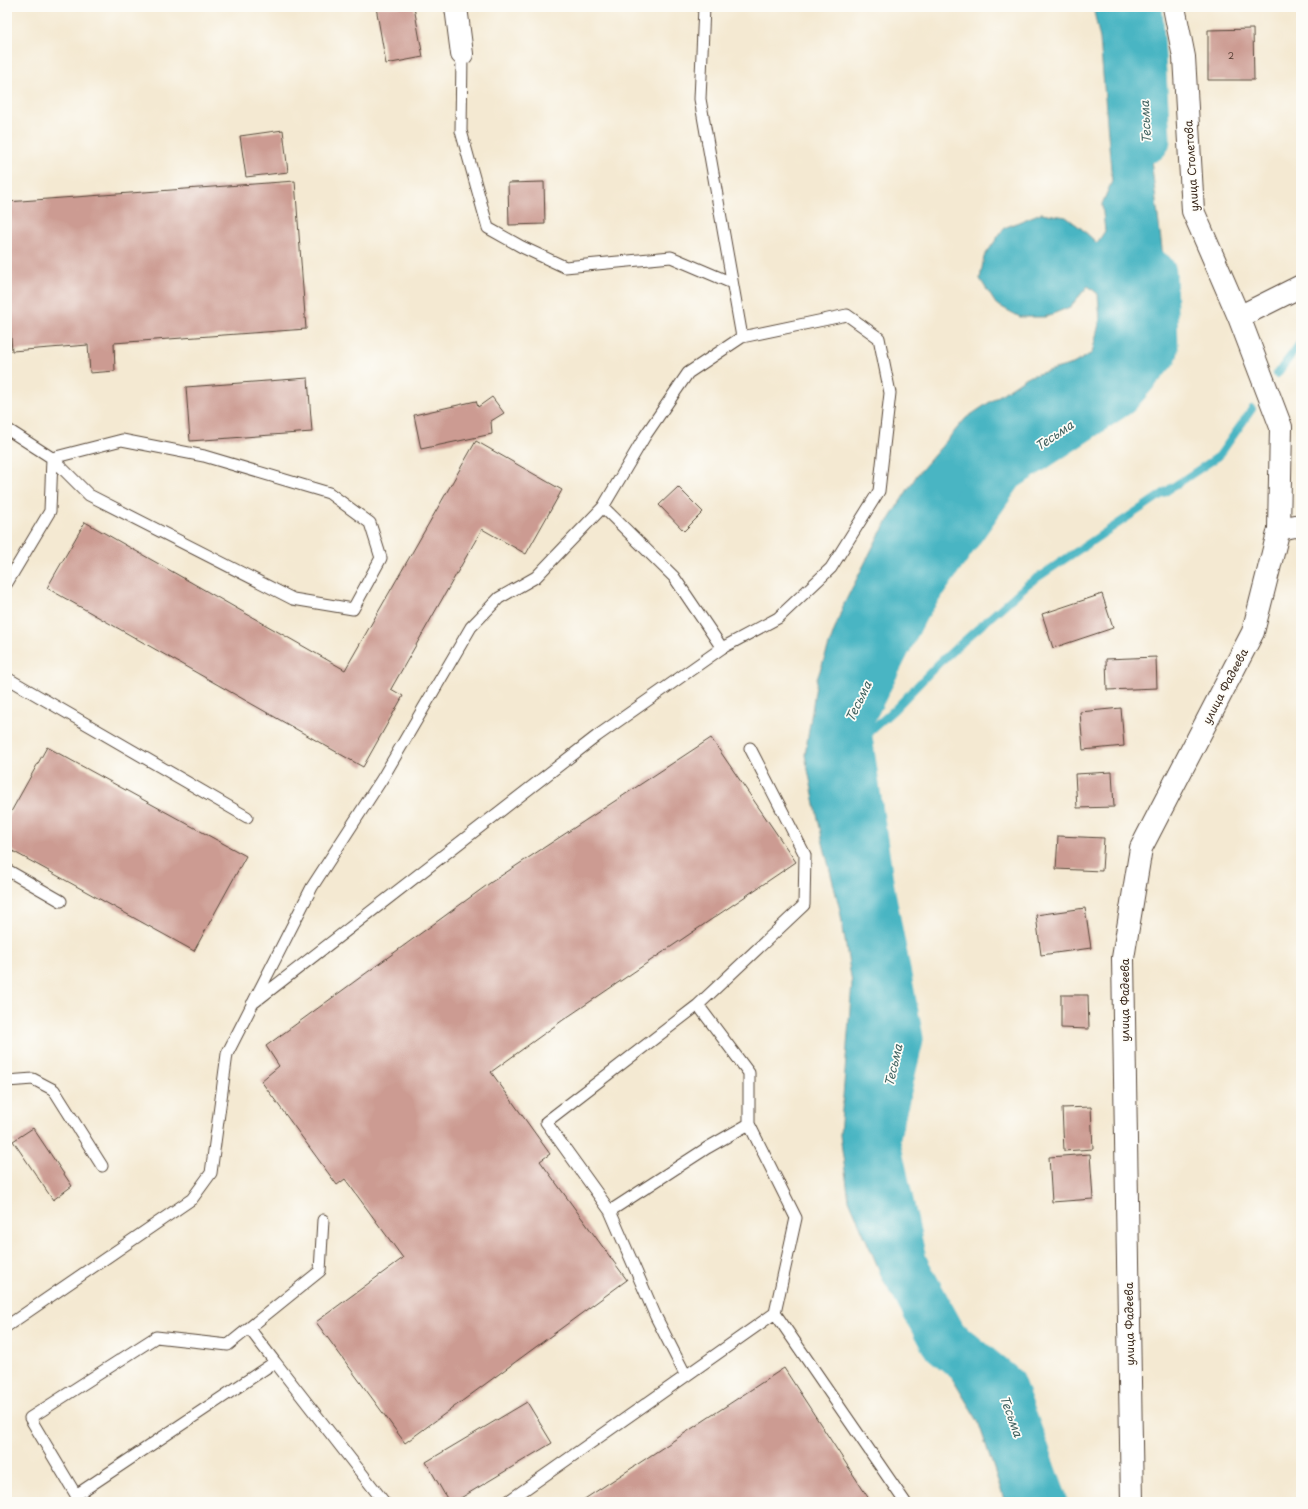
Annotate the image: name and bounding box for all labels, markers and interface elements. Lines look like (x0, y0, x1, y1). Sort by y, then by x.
house number: 2 (1228, 48, 1234, 62)
water label: Тесьма (1135, 100, 1155, 144)
street label: улица Столетова (1179, 120, 1203, 212)
water label: Тесьма (1031, 415, 1077, 454)
street label: улица Фадеева (1198, 645, 1252, 727)
water label: Тесьма (841, 677, 876, 724)
street label: улица Фадеева (1116, 958, 1133, 1042)
water label: Тесьма (879, 1042, 907, 1088)
street label: улица Фадеева (1120, 1282, 1138, 1366)
water label: Тесьма (996, 1393, 1028, 1440)

